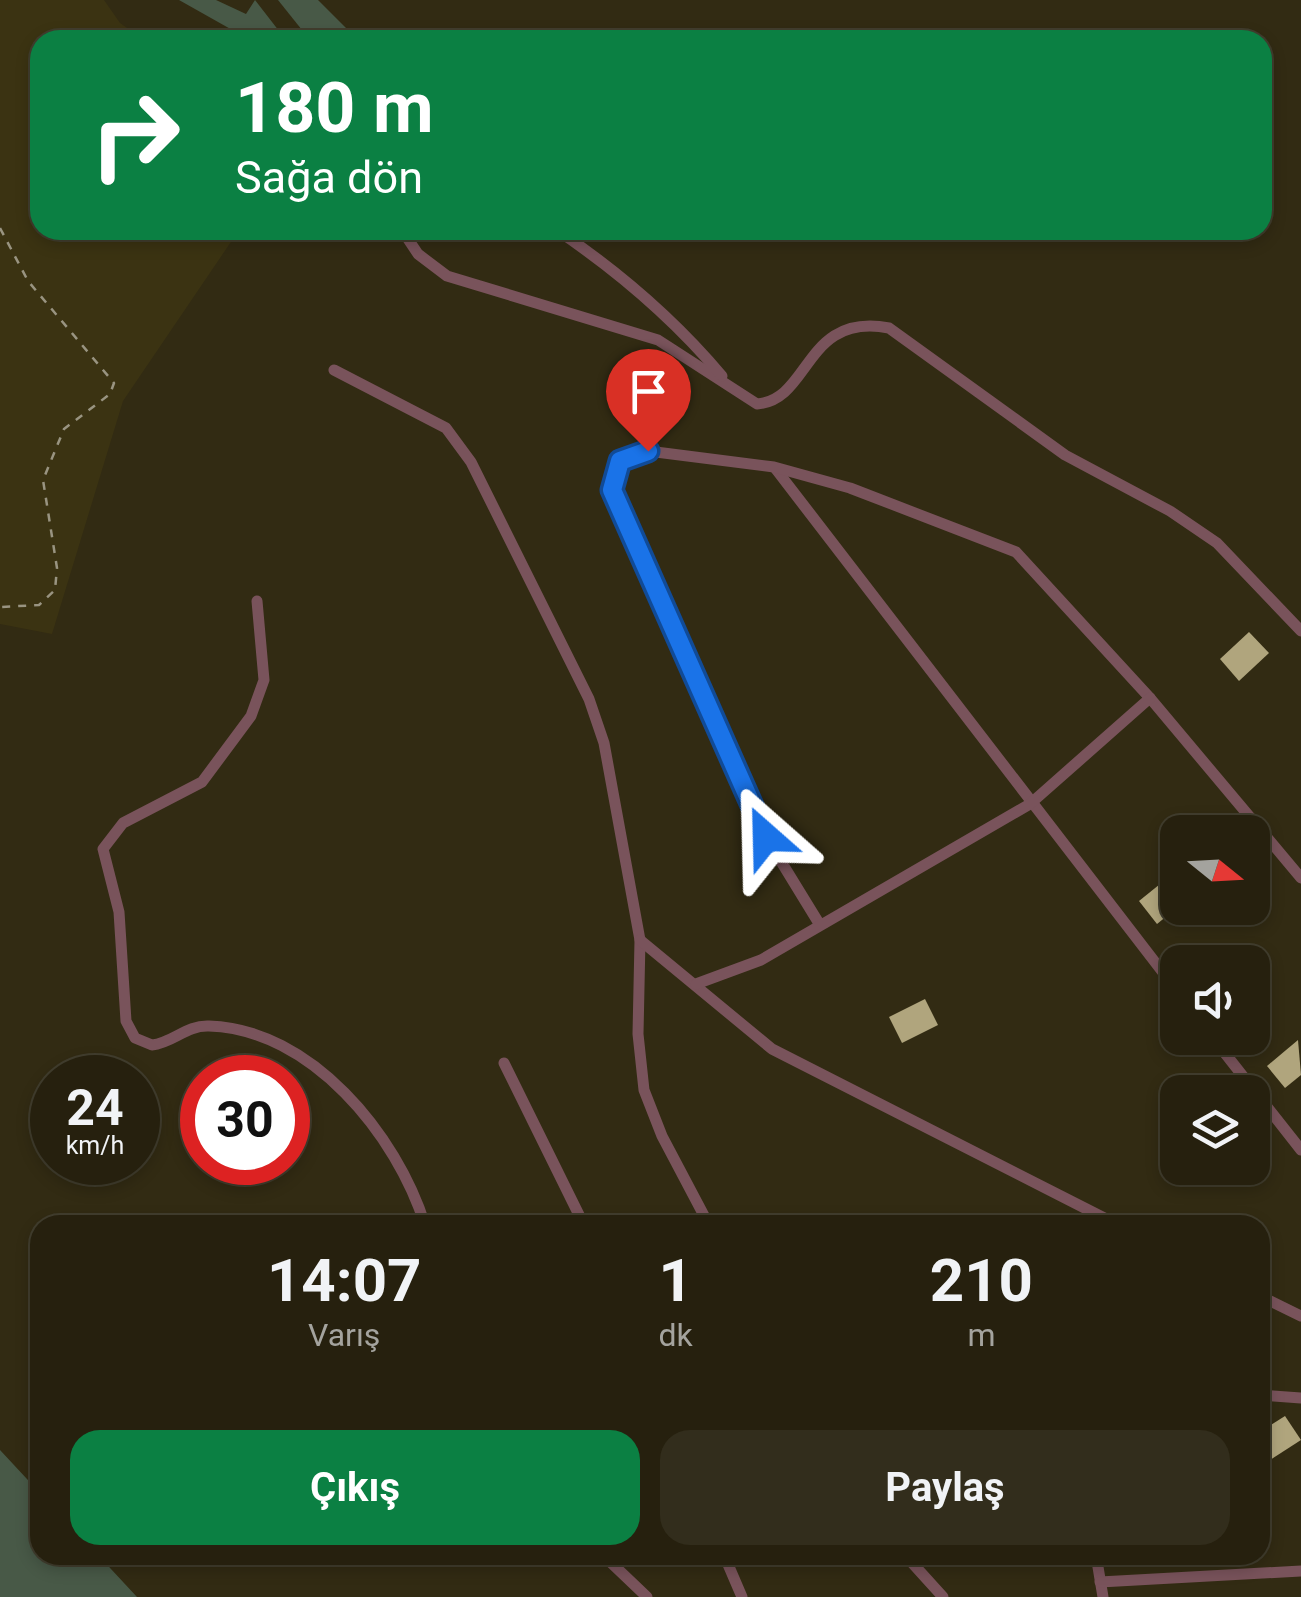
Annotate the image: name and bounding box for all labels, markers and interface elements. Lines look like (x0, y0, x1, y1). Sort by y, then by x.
text: 180 m (235, 67, 434, 149)
icon: right (70, 70, 200, 200)
text: Sağa dön (235, 151, 423, 204)
pin (606, 349, 691, 452)
icon: arrive (621, 364, 676, 419)
position arrow (714, 785, 818, 889)
north arrow (1160, 815, 1270, 925)
map controls (1160, 815, 1270, 1185)
button: sound (1160, 945, 1270, 1055)
speed limit sign: 30 (180, 1055, 310, 1185)
button: layers (1160, 1075, 1270, 1185)
text: 24 (66, 1079, 124, 1137)
text: km/h (66, 1131, 124, 1160)
text: 14:07 (267, 1245, 422, 1316)
text: 1 (658, 1245, 693, 1316)
text: 210 (930, 1245, 1033, 1316)
text: Varış (308, 1316, 380, 1354)
text: dk (659, 1316, 693, 1354)
text: m (967, 1316, 995, 1354)
button: Çıkış (70, 1430, 640, 1545)
button: Paylaş (660, 1430, 1230, 1545)

